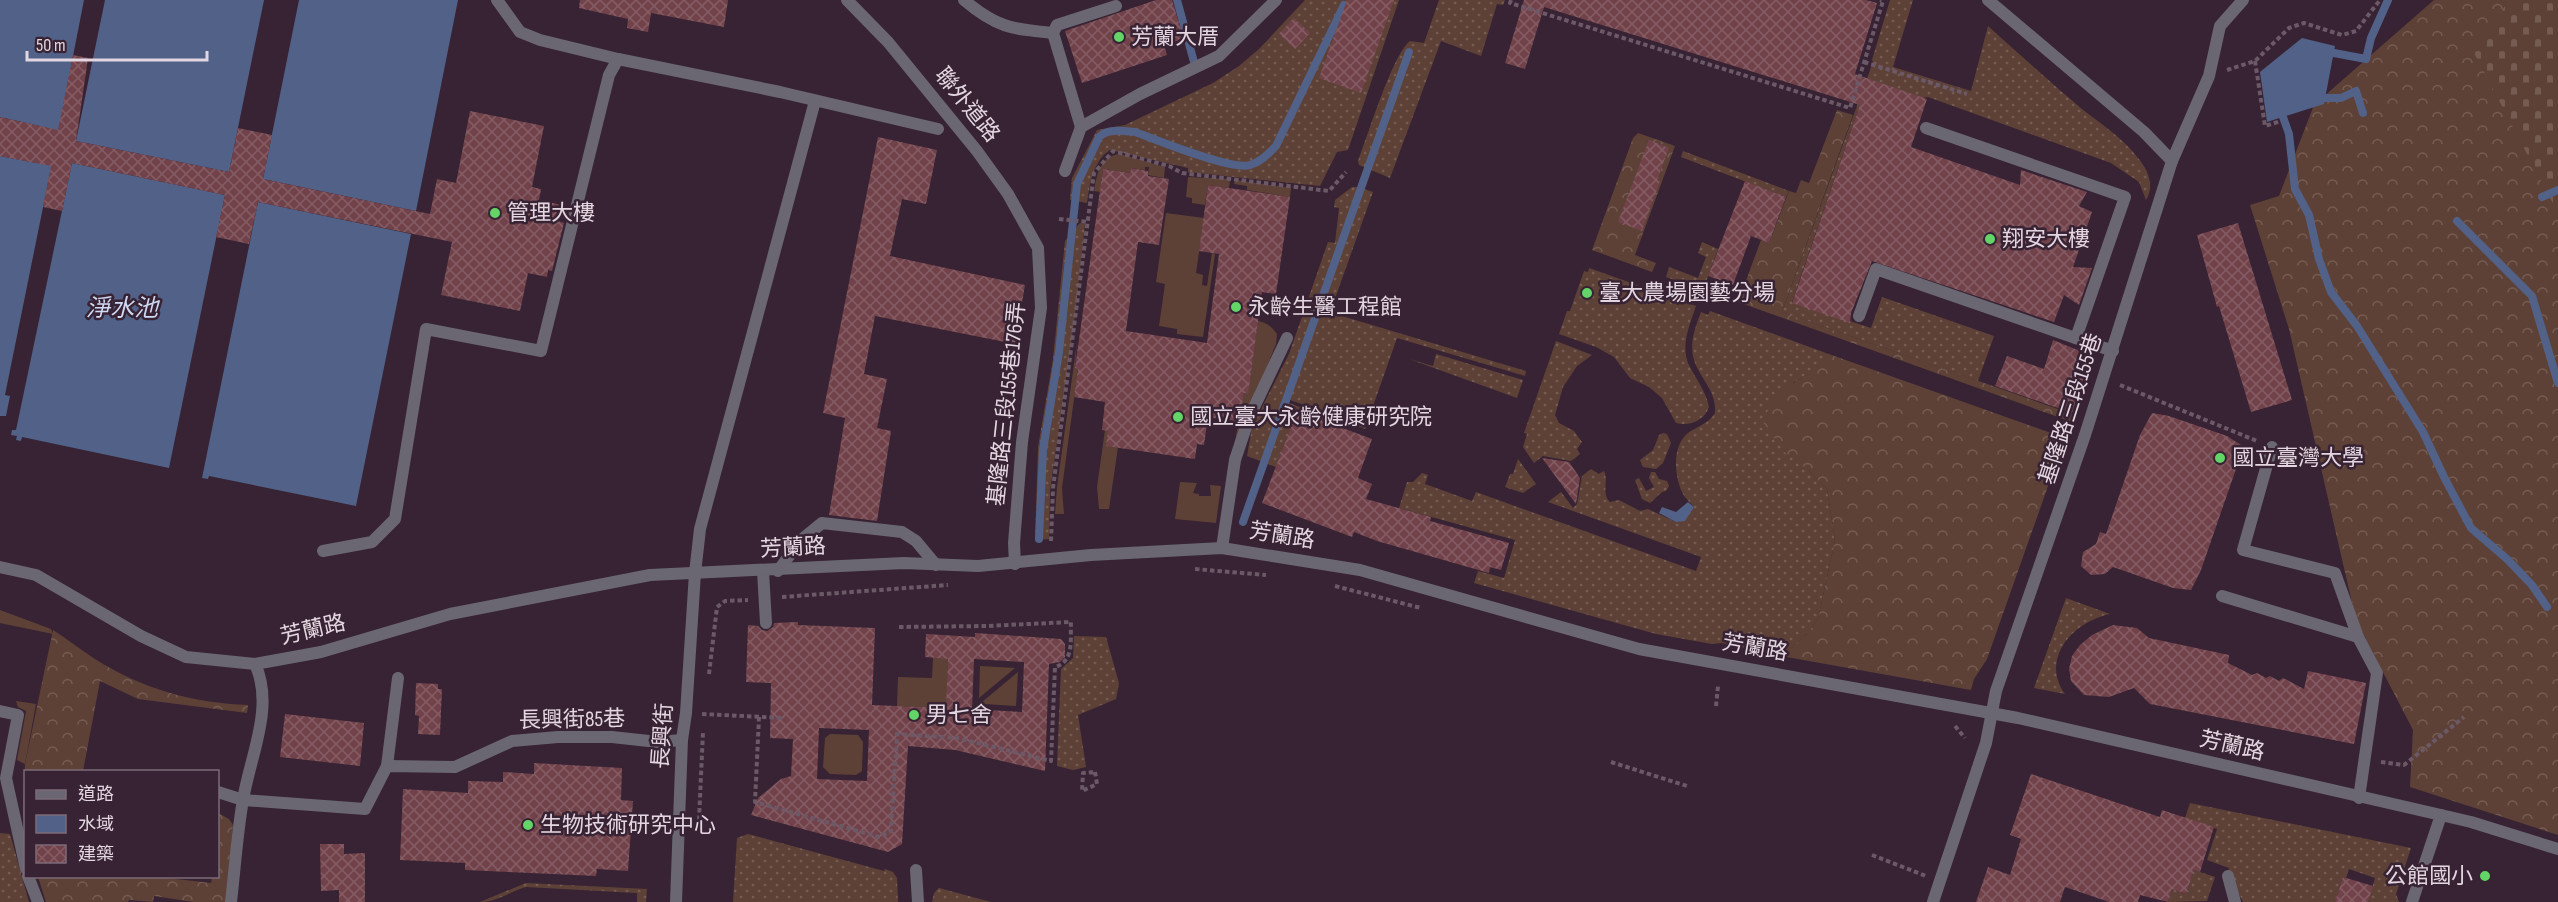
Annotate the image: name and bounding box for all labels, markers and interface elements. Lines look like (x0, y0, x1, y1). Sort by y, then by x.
scale bar (27, 24, 207, 62)
place label: 芳蘭大厝 (1131, 24, 1219, 51)
marker: 芳蘭大厝 (1112, 30, 1126, 44)
text: 50 m (36, 35, 66, 56)
street label: 聯外道路 (929, 62, 1005, 148)
place label: 管理大樓 (507, 200, 595, 227)
marker: 管理大樓 (488, 206, 502, 220)
place label: 翔安大樓 (2002, 226, 2090, 253)
marker: 翔安大樓 (1983, 232, 1997, 246)
place label: 臺大農場園藝分場 (1599, 280, 1775, 307)
marker: 臺大農場園藝分場 (1580, 286, 1594, 300)
water label: 淨水池 (86, 294, 161, 323)
place label: 永齡生醫工程館 (1248, 294, 1402, 321)
street label: 基隆路三段155巷176弄 (983, 300, 1031, 508)
marker: 永齡生醫工程館 (1229, 300, 1243, 314)
street label: 基隆路三段155巷 (2034, 330, 2108, 488)
place label: 國立臺大永齡健康研究院 (1190, 404, 1432, 431)
marker: 國立臺大永齡健康研究院 (1171, 410, 1185, 424)
place label: 國立臺灣大學 (2232, 445, 2364, 472)
marker: 國立臺灣大學 (2213, 451, 2227, 465)
street label: 芳蘭路 (1247, 518, 1317, 554)
street label: 芳蘭路 (759, 533, 827, 563)
street label: 芳蘭路 (278, 609, 348, 651)
street label: 芳蘭路 (1720, 629, 1790, 667)
street label: 長興街 (647, 702, 679, 770)
place label: 男七舍 (926, 702, 992, 729)
street label: 長興街85巷 (519, 706, 625, 734)
marker: 男七舍 (907, 708, 921, 722)
street label: 芳蘭路 (2197, 725, 2267, 767)
legend (24, 770, 219, 878)
text: 道路 (78, 784, 114, 805)
place label: 生物技術研究中心 (540, 812, 716, 839)
text: 水域 (78, 814, 114, 835)
marker: 生物技術研究中心 (521, 818, 535, 832)
text: 建築 (78, 844, 114, 865)
place label: 公館國小 (2385, 863, 2473, 890)
marker: 公館國小 (2478, 869, 2492, 883)

